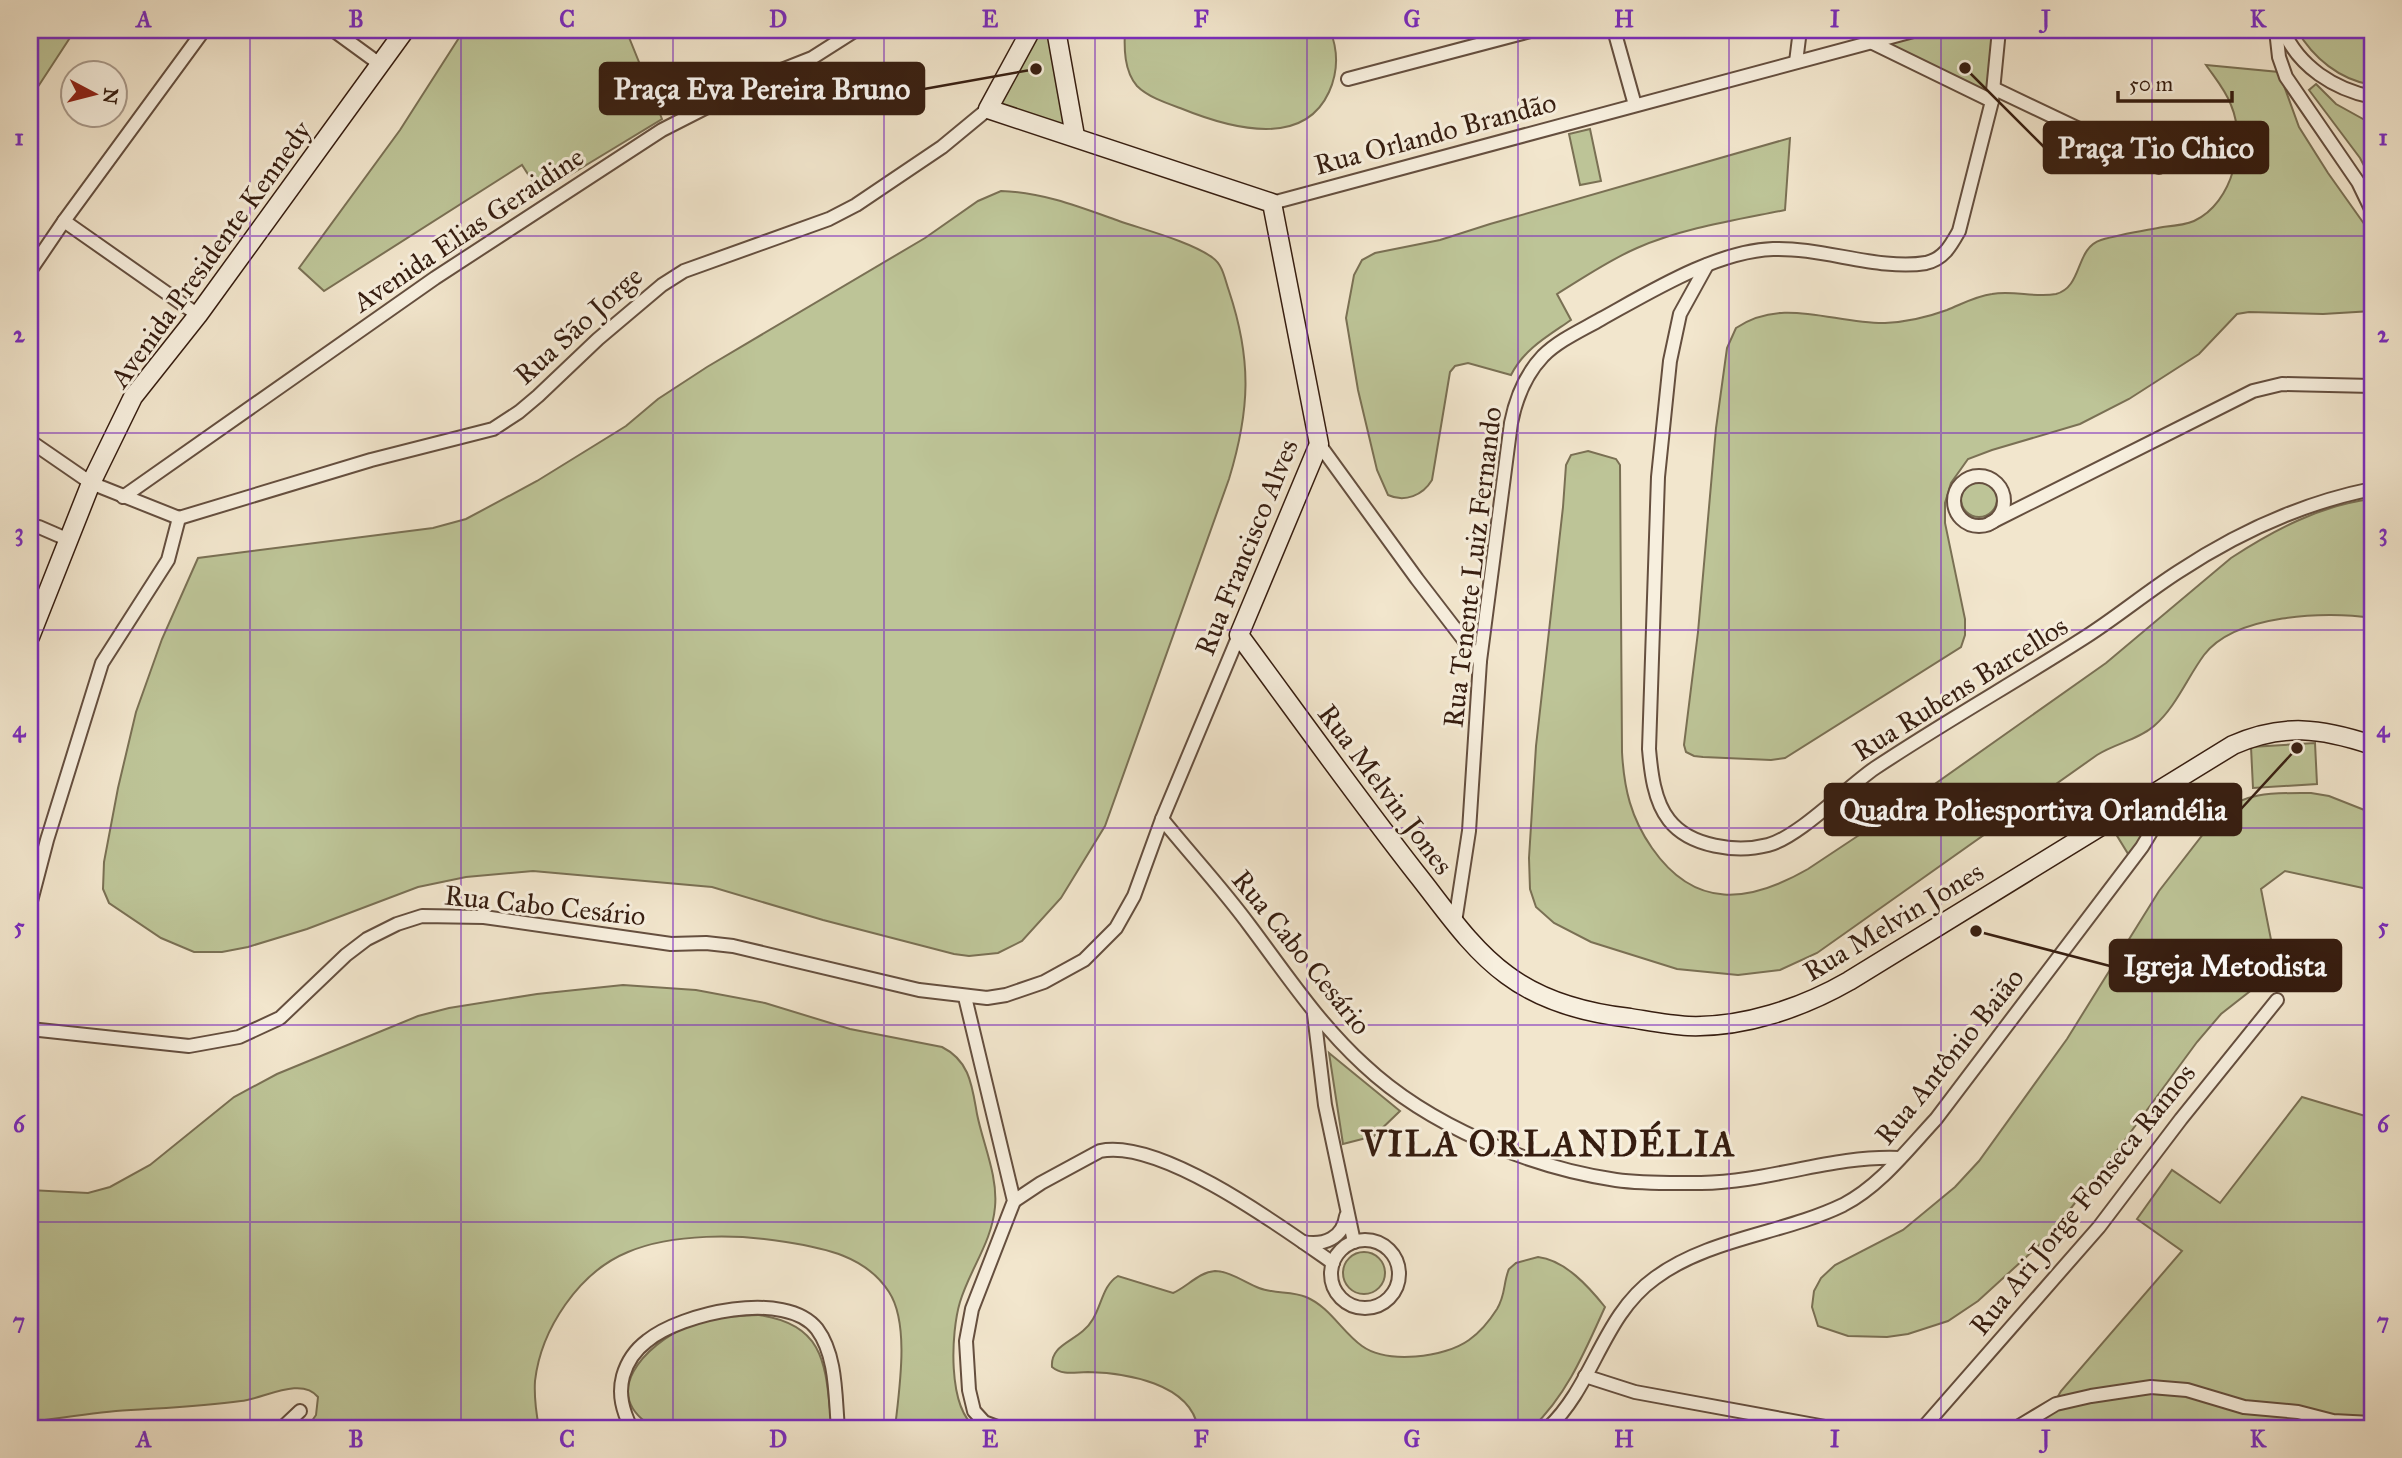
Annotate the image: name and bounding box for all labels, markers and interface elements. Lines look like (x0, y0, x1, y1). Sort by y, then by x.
text: A (134, 5, 152, 33)
text: B (348, 5, 364, 33)
text: C (559, 5, 575, 33)
text: D (769, 5, 787, 33)
text: E (982, 5, 999, 33)
text: F (1193, 5, 1209, 33)
text: G (1404, 5, 1421, 33)
text: H (1614, 5, 1634, 33)
text: I (1830, 5, 1840, 33)
text: J (2038, 5, 2051, 34)
text: K (2250, 5, 2268, 33)
north arrow (60, 60, 130, 130)
scale bar (2118, 60, 2232, 104)
callout: Praça Eva Pereira Bruno (600, 63, 924, 114)
text: Praça Eva Pereira Bruno (614, 71, 910, 108)
text: 50 m (2129, 71, 2174, 97)
street label: Rua Orlando Brandão (1310, 84, 1560, 183)
text: N (98, 87, 123, 105)
street label: Avenida Presidente Kennedy (101, 113, 319, 395)
callout: Praça Tio Chico (2044, 122, 2268, 173)
text: 1 (14, 123, 24, 151)
text: 1 (2378, 123, 2388, 151)
text: Praça Tio Chico (2058, 130, 2254, 167)
street label: Avenida Elias Geraidine (345, 139, 590, 320)
street label: Rua São Jorge (507, 259, 650, 392)
text: 2 (13, 320, 25, 348)
text: 2 (2377, 320, 2389, 348)
street label: Rua Tenente Luiz Fernando (1435, 405, 1510, 729)
street label: Rua Francisco Alves (1187, 434, 1306, 661)
text: 3 (14, 518, 24, 547)
text: 3 (2378, 518, 2388, 547)
street label: Rua Rubens Barcellos (1846, 608, 2074, 769)
street label: Rua Melvin Jones (1310, 697, 1461, 881)
text: 4 (13, 715, 27, 743)
text: 4 (2377, 715, 2391, 743)
callout: Quadra Poliesportiva Orlandélia (1825, 784, 2241, 835)
text: Quadra Poliesportiva Orlandélia (1839, 792, 2228, 828)
street label: Rua Melvin Jones (1797, 854, 1990, 989)
street label: Rua Cabo Cesário (1224, 863, 1379, 1042)
street label: Rua Cabo Cesário (443, 878, 647, 933)
text: 5 (14, 912, 25, 940)
text: 5 (2378, 912, 2389, 940)
callout: Igreja Metodista (2110, 940, 2341, 991)
text: Igreja Metodista (2123, 948, 2328, 984)
street label: Rua Antônio Baião (1867, 961, 2031, 1152)
street label: Rua Ari Jorge Fonseca Ramos (1962, 1056, 2203, 1342)
text: 6 (13, 1110, 26, 1138)
text: 6 (2377, 1110, 2390, 1138)
district label: VILA ORLANDÉLIA (1360, 1120, 1737, 1166)
text: 7 (13, 1307, 25, 1335)
text: 7 (2377, 1307, 2389, 1335)
text: A (134, 1425, 152, 1453)
text: B (348, 1425, 364, 1453)
text: C (559, 1425, 575, 1453)
text: D (769, 1425, 787, 1453)
text: E (982, 1425, 999, 1453)
text: F (1193, 1425, 1209, 1453)
text: G (1404, 1425, 1421, 1453)
text: H (1614, 1425, 1634, 1453)
text: I (1830, 1425, 1840, 1453)
text: J (2038, 1425, 2051, 1454)
text: K (2250, 1425, 2268, 1453)

